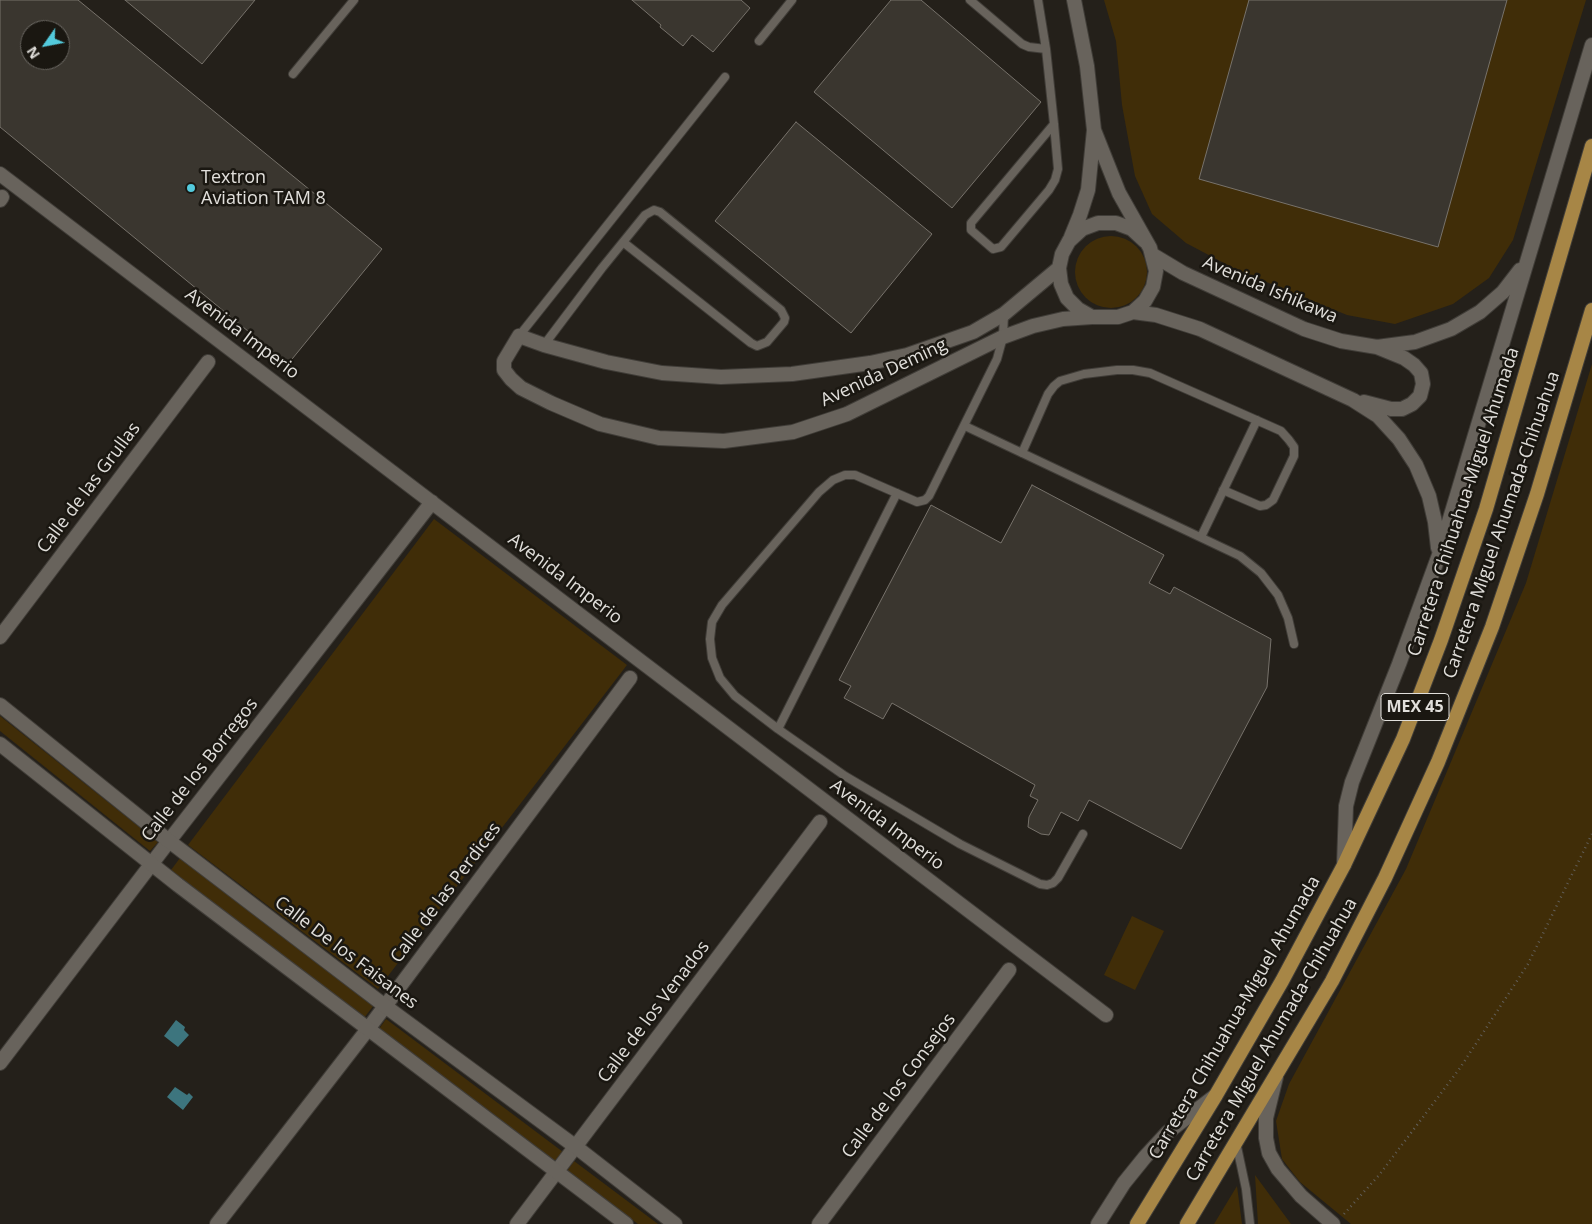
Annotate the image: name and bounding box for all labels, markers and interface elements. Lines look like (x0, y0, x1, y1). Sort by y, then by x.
north arrow (20, 20, 70, 70)
text: N (22, 43, 44, 63)
place label: Textron Aviation TAM 8 (201, 167, 326, 210)
marker: Textron Aviation TAM 8 (185, 182, 197, 194)
street label: Avenida Ishikawa (1199, 252, 1341, 328)
street label: Avenida Imperio (181, 284, 303, 384)
street label: Avenida Deming (817, 334, 951, 412)
street label: Carretera Chihuahua-Miguel Ahumada (1404, 345, 1524, 659)
street label: Carretera Miguel Ahumada-Chihuahua (1439, 368, 1565, 682)
street label: Calle de las Grullas (33, 418, 145, 558)
street label: Avenida Imperio (504, 529, 626, 629)
street label: Calle de los Borregos (137, 694, 263, 846)
road number: MEX 45 (1381, 694, 1449, 720)
street label: Avenida Imperio (826, 775, 948, 875)
street label: Calle de las Perdices (386, 819, 506, 967)
street label: Carretera Chihuahua-Miguel Ahumada (1145, 872, 1325, 1164)
street label: Calle De los Faisanes (270, 892, 422, 1014)
street label: Carretera Miguel Ahumada-Chihuahua (1182, 894, 1362, 1186)
street label: Calle de los Venados (594, 937, 714, 1087)
street label: Calle de los Consejos (838, 1009, 960, 1163)

